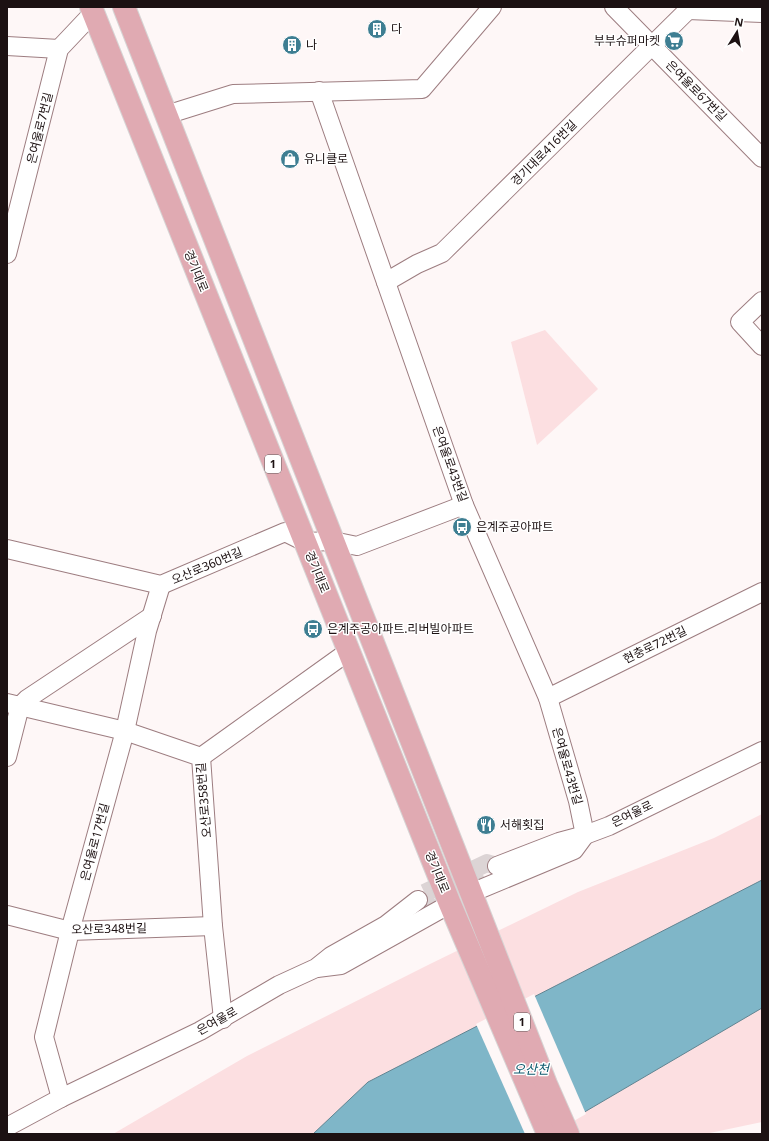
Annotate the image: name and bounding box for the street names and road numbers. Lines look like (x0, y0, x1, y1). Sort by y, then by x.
street label: 은여울로67번길 (662, 56, 731, 125)
street label: 은여울로7번길 (22, 90, 57, 165)
street label: 경기대로416번길 (507, 116, 580, 189)
street label: 경기대로 (180, 247, 213, 294)
street label: 은여울로43번길 (429, 423, 472, 504)
road number: 1 (265, 455, 281, 473)
street label: 오산로360번길 (169, 543, 245, 588)
street label: 경기대로 (301, 548, 334, 595)
street label: 현충로72번길 (620, 622, 689, 667)
street label: 은여울로43번길 (548, 725, 587, 807)
street label: 오산로358번길 (192, 762, 215, 839)
street label: 은여울로 (608, 796, 655, 831)
street label: 은여울로17번길 (76, 801, 113, 883)
street label: 경기대로 (421, 848, 454, 895)
street label: 오산로348번길 (71, 919, 147, 938)
street label: 은여울로 (193, 1002, 240, 1039)
road number: 1 (514, 1013, 530, 1031)

